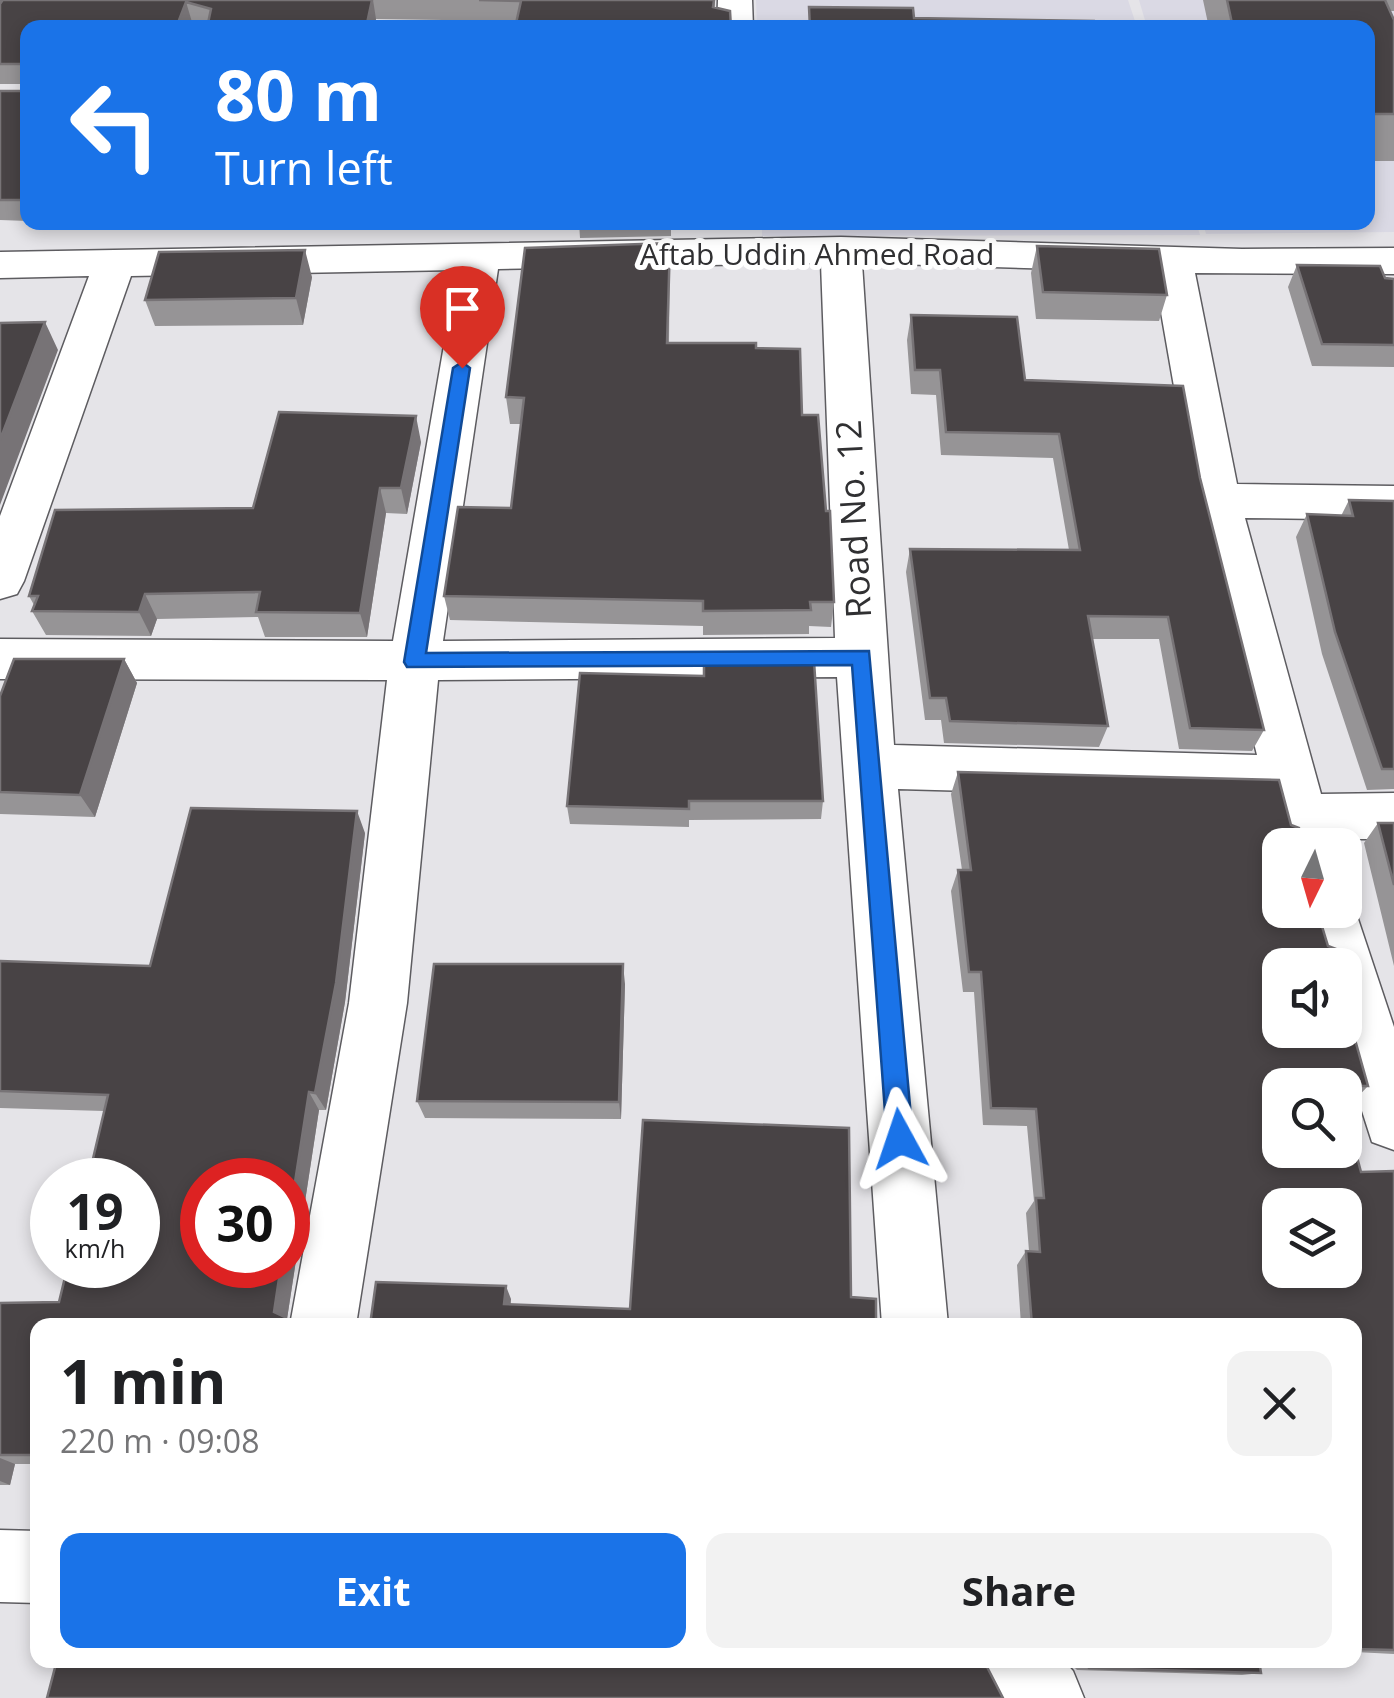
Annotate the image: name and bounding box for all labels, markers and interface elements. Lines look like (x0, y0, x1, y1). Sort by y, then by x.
text: 80 m (215, 46, 382, 142)
icon: left (50, 60, 180, 190)
text: Turn left (215, 137, 393, 198)
street label: Aftab Uddin Ahmed Road (640, 233, 994, 274)
pin (420, 266, 505, 369)
icon: arrive (435, 281, 490, 336)
street label: Road No. 12 (824, 419, 881, 619)
north arrow (1262, 828, 1362, 928)
map controls (1262, 828, 1362, 1288)
button: sound (1262, 948, 1362, 1048)
button: search (1262, 1068, 1362, 1168)
position arrow (848, 1087, 952, 1191)
speed limit sign: 30 (180, 1158, 310, 1288)
text: 19 (66, 1177, 124, 1245)
button: layers (1262, 1188, 1362, 1288)
text: km/h (65, 1231, 125, 1265)
text: 1 min (60, 1340, 227, 1422)
button: close (1227, 1351, 1332, 1456)
text: 220 m · 09:08 (60, 1419, 259, 1462)
button: Exit (60, 1533, 686, 1648)
button: Share (706, 1533, 1332, 1648)

